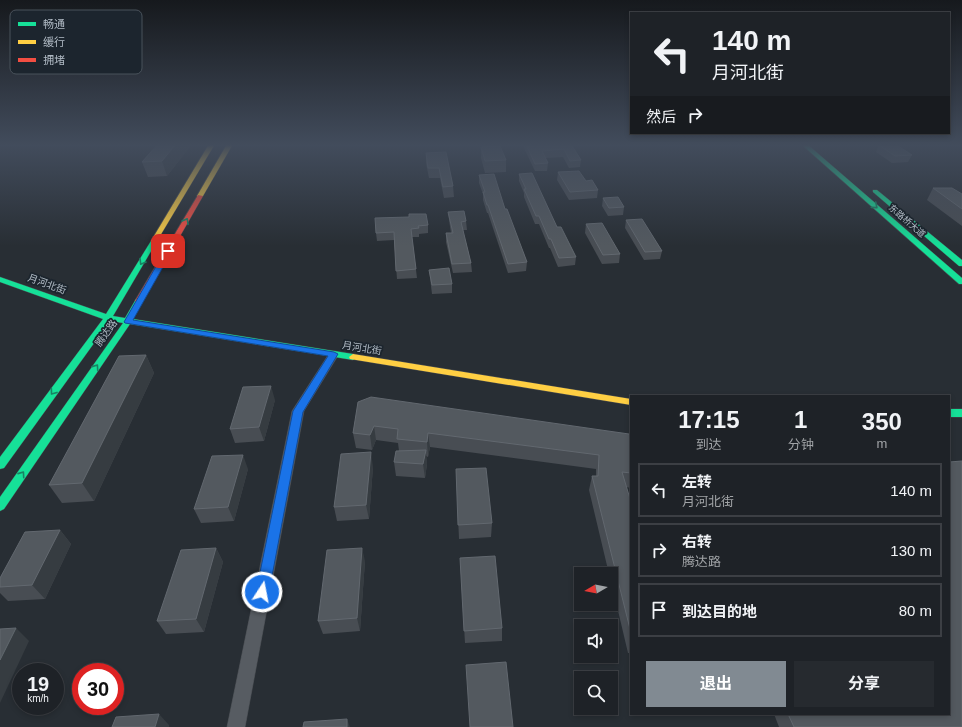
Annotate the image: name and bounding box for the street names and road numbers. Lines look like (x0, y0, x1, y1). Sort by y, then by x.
street label: 东路桥大道 (887, 202, 927, 240)
street label: 月河北街 (26, 272, 68, 296)
street label: 腾达路 (93, 318, 119, 348)
street label: 月河北街 (341, 339, 383, 357)

